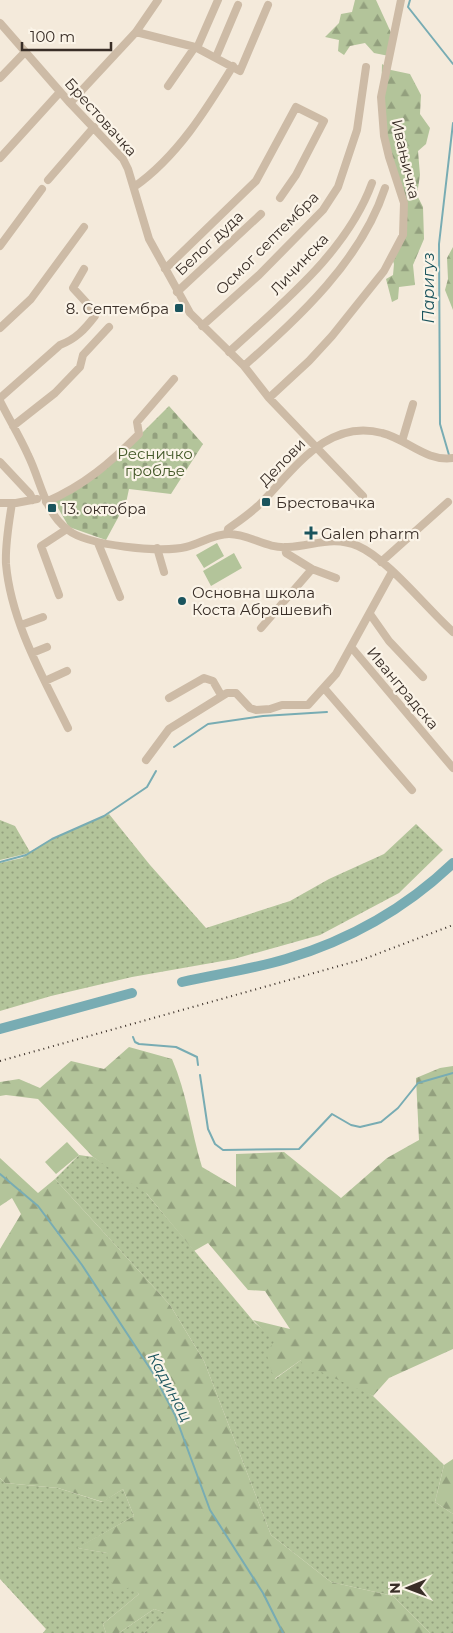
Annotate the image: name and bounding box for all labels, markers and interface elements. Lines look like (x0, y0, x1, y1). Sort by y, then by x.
scale bar (22, 20, 111, 52)
text: 100 m (30, 27, 75, 46)
street label: Брестовачка (61, 74, 141, 160)
street label: Ивањичка (388, 117, 424, 201)
street label: Осмог септембра (211, 187, 323, 299)
street label: Белог дуда (171, 207, 247, 279)
street label: Личинска (266, 229, 332, 299)
water label: Паригуз (419, 252, 438, 324)
place label: 8. Септембра (66, 299, 169, 318)
marker: 8. Септембра (173, 302, 185, 314)
street label: Делови (255, 434, 309, 490)
park label: Ресничко гробље (117, 444, 193, 480)
place label: Брестовачка (276, 493, 375, 512)
marker: Брестовачка (260, 496, 272, 508)
place label: 13. октобра (62, 499, 146, 518)
marker: 13. октобра (46, 502, 58, 514)
place label: Galen pharm (321, 524, 420, 543)
marker: Galen pharm (305, 527, 317, 539)
place label: Основна школа Коста Абрашевић (192, 583, 332, 619)
marker: Основна школа Коста Абрашевић (176, 595, 188, 607)
street label: Иванградска (363, 643, 443, 733)
water label: Кадинац (144, 1349, 196, 1425)
north arrow (383, 1563, 433, 1613)
text: N (386, 1582, 404, 1594)

